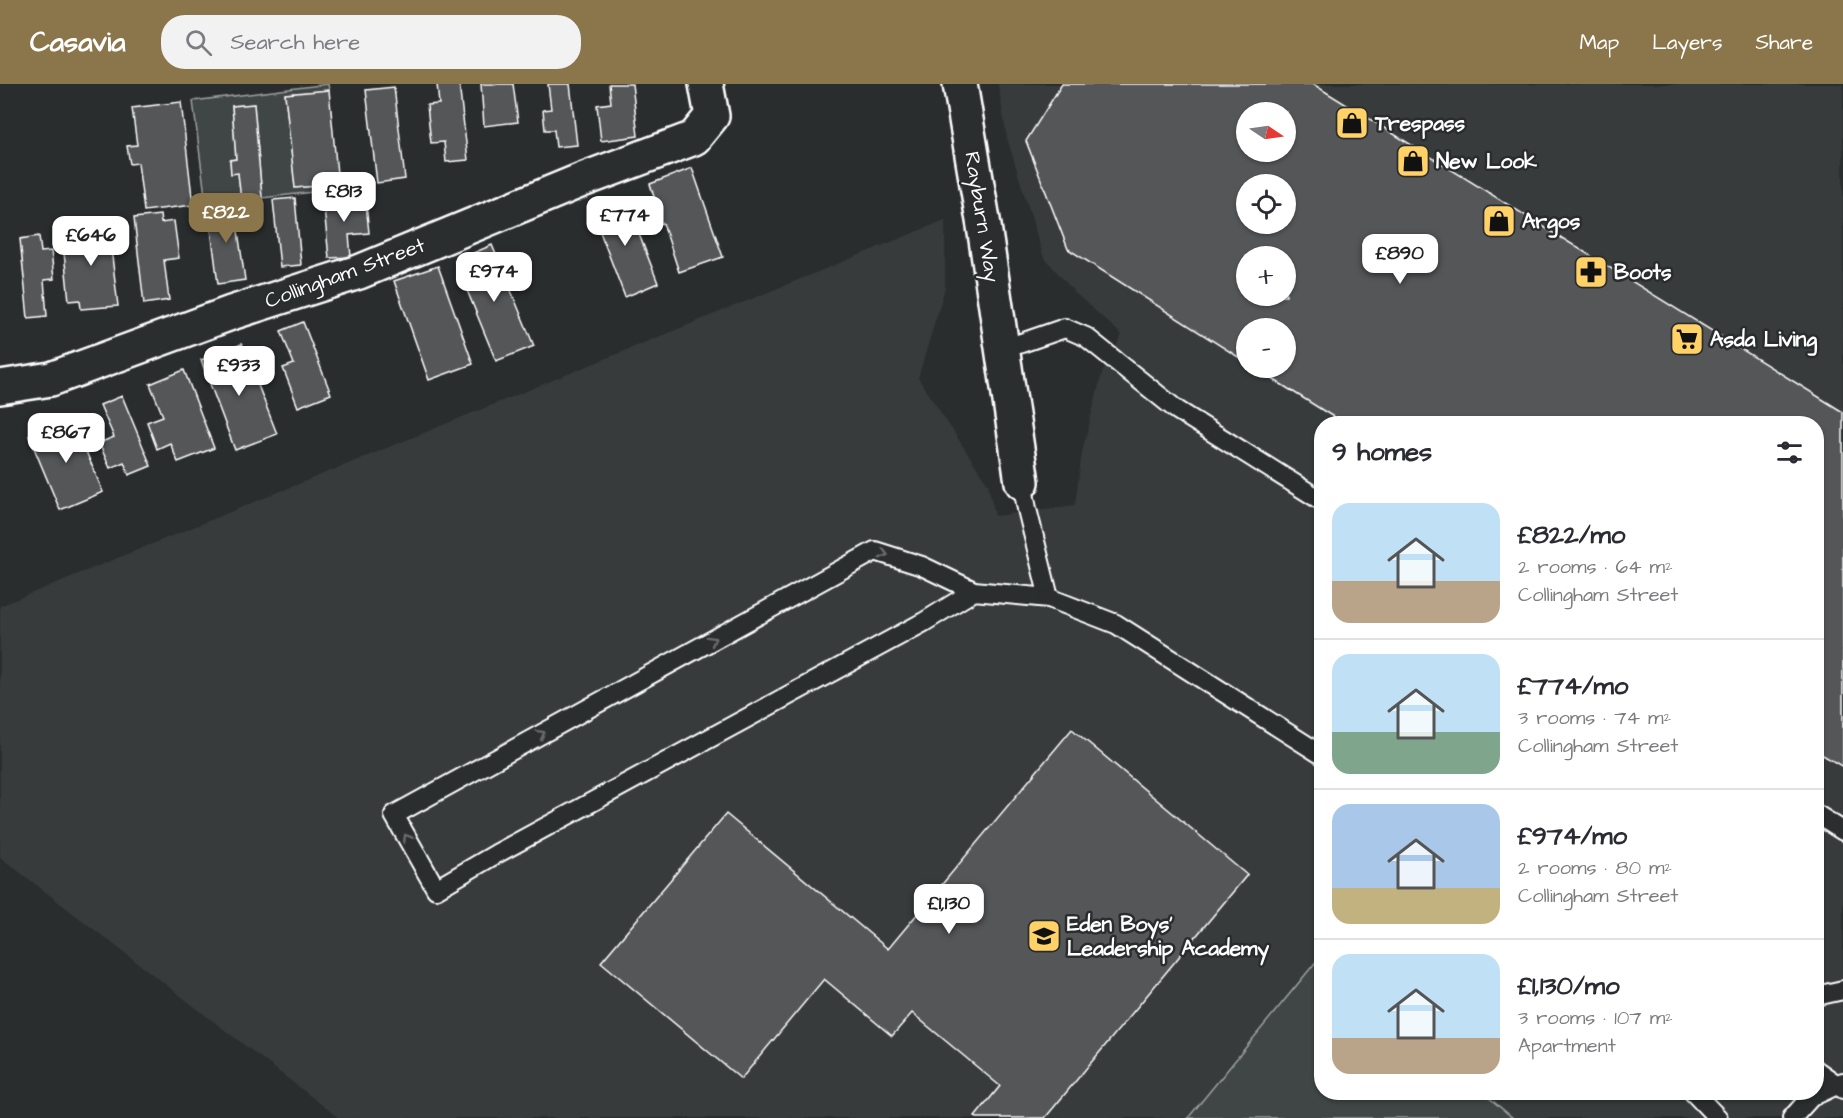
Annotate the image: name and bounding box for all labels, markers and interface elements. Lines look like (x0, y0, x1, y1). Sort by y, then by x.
search box (161, 15, 581, 69)
text: Casavia (30, 23, 125, 62)
icon: search (182, 26, 215, 59)
text: Search here (230, 27, 360, 58)
text: Map (1579, 28, 1619, 57)
text: Layers (1652, 28, 1722, 57)
text: Share (1755, 28, 1813, 57)
north arrow (1236, 102, 1296, 162)
map controls (1236, 102, 1296, 378)
shop icon: Trespass (1334, 105, 1370, 141)
place label: Trespass (1374, 109, 1465, 139)
shop icon: New Look (1395, 143, 1431, 179)
place label: New Look (1436, 147, 1537, 176)
street label: Rayburn Way (955, 149, 1007, 285)
pin: £813 (308, 172, 380, 223)
button: locate (1236, 174, 1296, 234)
text: £813 (326, 177, 362, 205)
pin: £822 (190, 193, 262, 244)
pin: £774 (589, 196, 661, 247)
text: £822 (203, 198, 249, 226)
text: £774 (600, 201, 650, 229)
shop icon: Argos (1481, 203, 1517, 239)
place label: Argos (1522, 207, 1581, 238)
pin: £646 (55, 216, 127, 267)
text: £646 (66, 221, 116, 249)
street label: Collingham Street (261, 230, 430, 317)
pin: £890 (1364, 234, 1436, 285)
text: £890 (1376, 239, 1424, 267)
button: + (1236, 246, 1296, 306)
pin: £974 (458, 252, 530, 303)
pharmacy icon: Boots (1573, 254, 1609, 290)
text: £974 (470, 257, 518, 285)
place label: Boots (1614, 258, 1672, 287)
button: − (1236, 318, 1296, 378)
supermarket icon: Asda Living (1669, 321, 1705, 357)
place label: Asda Living (1710, 325, 1817, 356)
pin: £933 (203, 346, 275, 397)
text: £933 (218, 351, 260, 379)
pin: £867 (30, 413, 102, 464)
text: £867 (42, 418, 90, 446)
text: 9 homes (1332, 434, 1432, 470)
icon: filters (1773, 436, 1806, 469)
text: £822/mo (1518, 517, 1625, 553)
icon: home (1380, 527, 1452, 599)
one-way arrow (878, 547, 888, 559)
text: 2 rooms · 64 m² (1518, 553, 1673, 581)
text: Collingham Street (1518, 581, 1678, 609)
one-way arrow (706, 636, 716, 647)
text: £774/mo (1518, 668, 1628, 704)
icon: home (1380, 678, 1452, 750)
text: 3 rooms · 74 m² (1518, 704, 1671, 732)
one-way arrow (535, 730, 545, 741)
text: Collingham Street (1518, 732, 1678, 760)
text: £974/mo (1518, 818, 1627, 854)
icon: home (1380, 828, 1452, 900)
one-way arrow (403, 834, 414, 844)
text: 2 rooms · 80 m² (1518, 854, 1672, 882)
text: Collingham Street (1518, 882, 1678, 910)
pin: £1,130 (900, 884, 998, 935)
text: £1,130 (928, 889, 970, 917)
place label: Eden Boys’ Leadership Academy (1067, 910, 1269, 966)
school or university icon: Eden Boys’ Leadership Academy (1026, 918, 1062, 954)
text: £1,130/mo (1518, 968, 1620, 1004)
icon: home (1380, 978, 1452, 1050)
text: 3 rooms · 107 m² (1518, 1004, 1673, 1032)
text: Apartment (1518, 1032, 1616, 1060)

